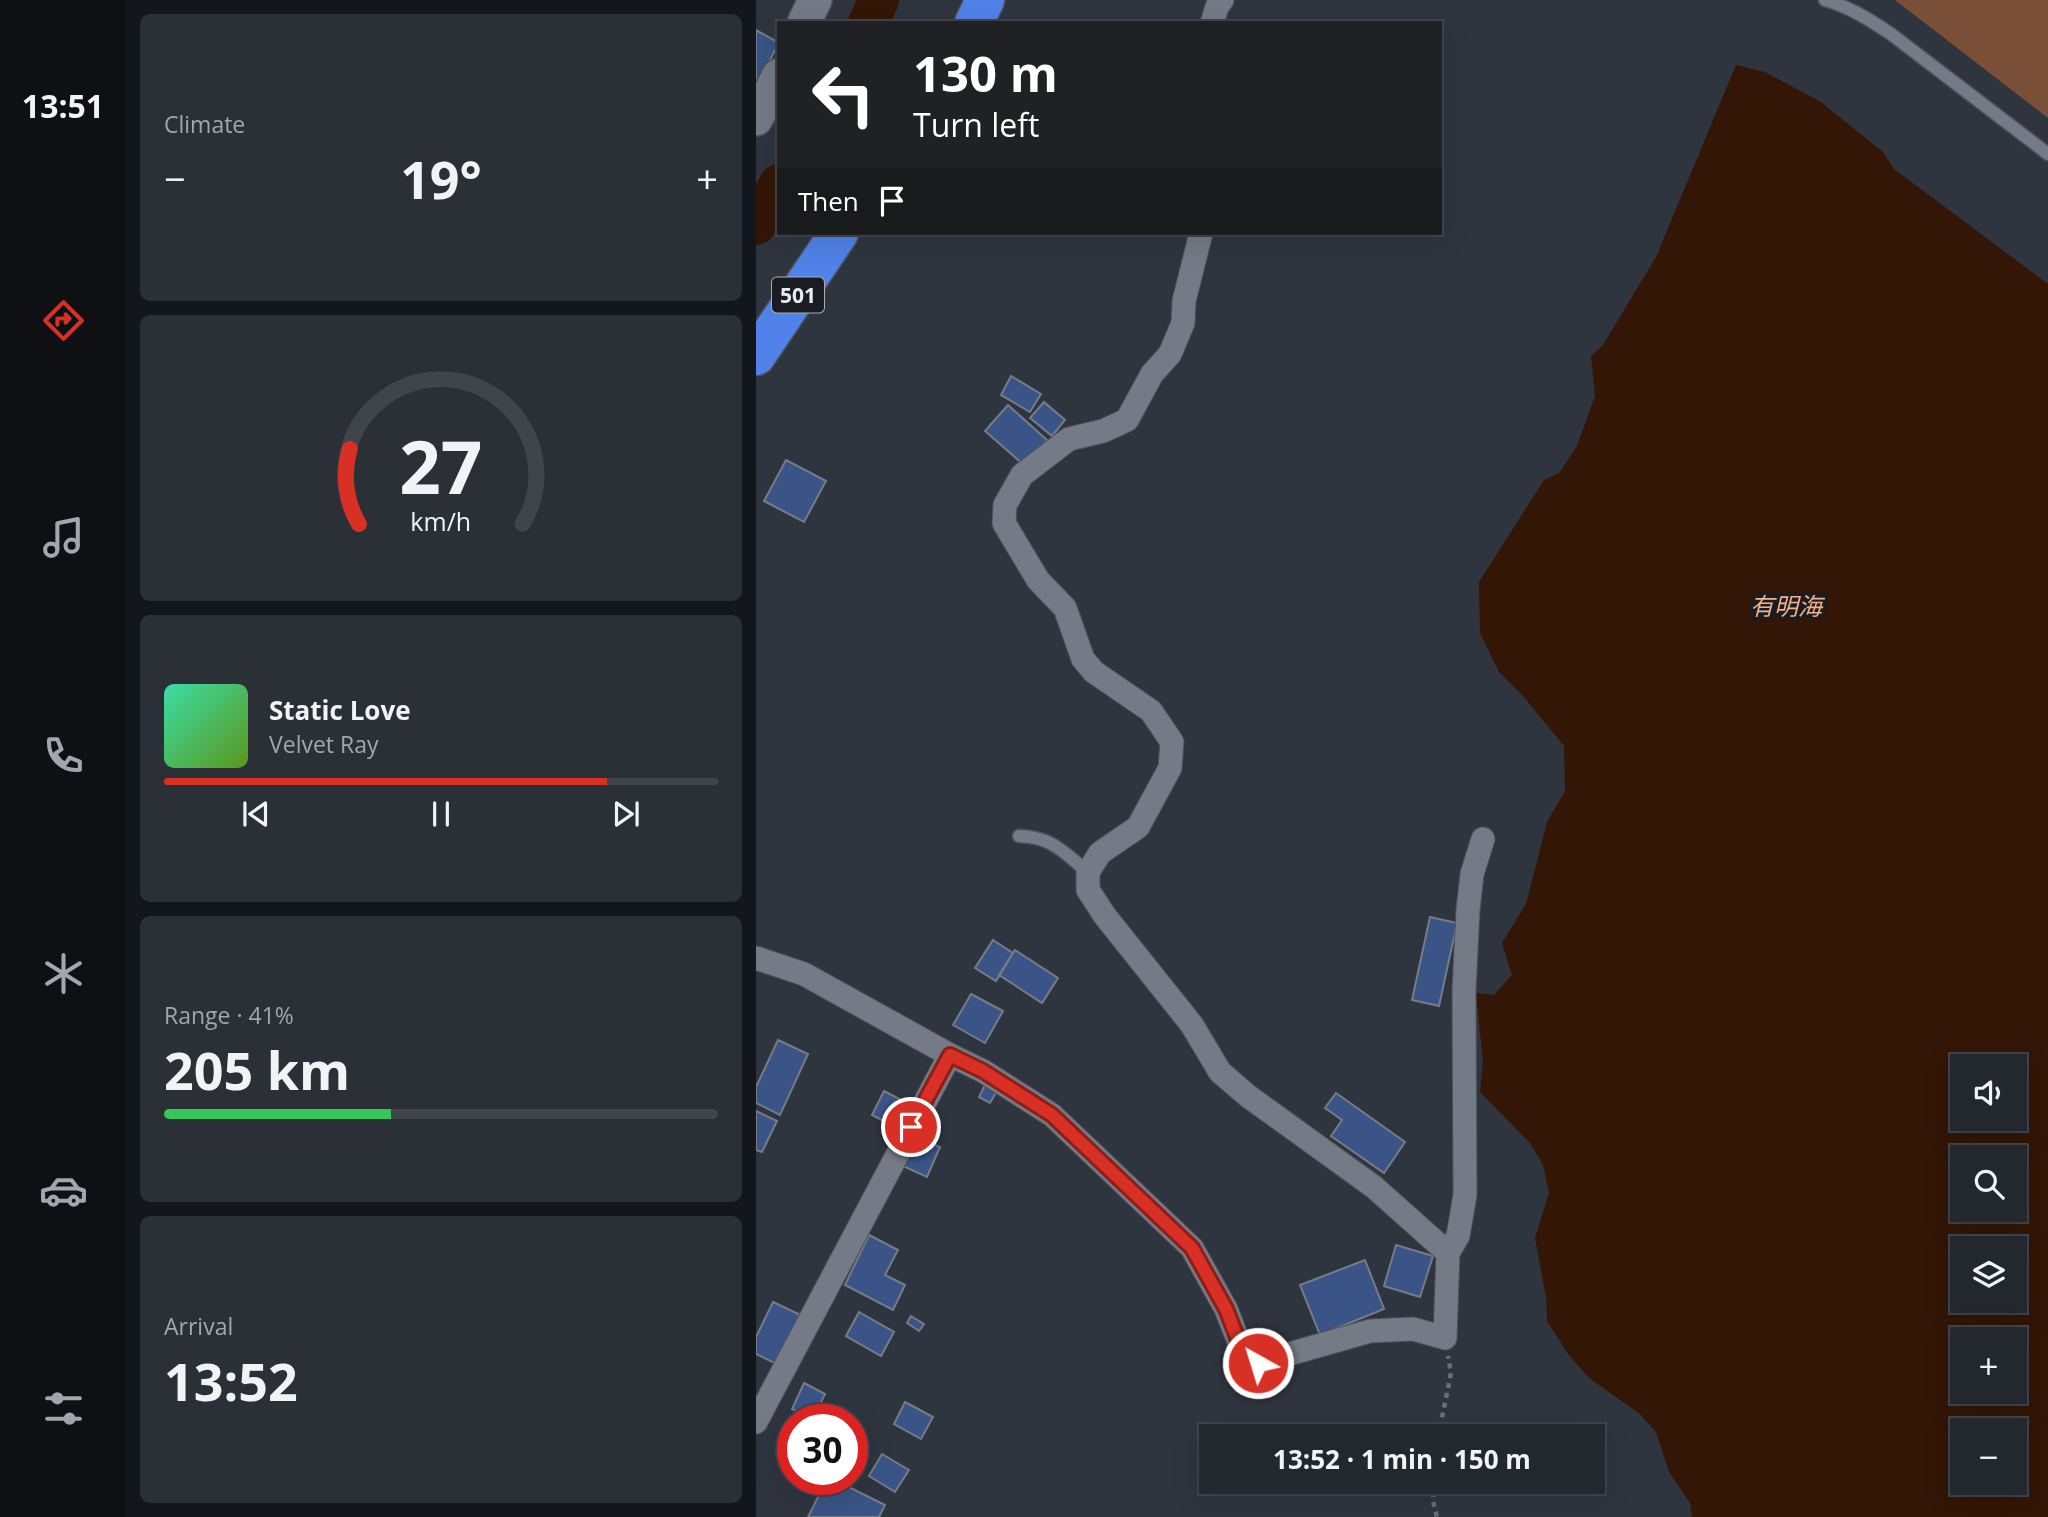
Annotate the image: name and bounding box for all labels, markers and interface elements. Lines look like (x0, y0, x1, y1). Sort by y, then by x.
text: 130 m (913, 40, 1058, 106)
icon: left (798, 49, 889, 140)
text: 13:51 (22, 84, 104, 127)
text: Turn left (913, 103, 1039, 146)
text: Climate (164, 108, 245, 140)
text: 19° (400, 143, 482, 214)
text: − (164, 152, 186, 204)
text: + (696, 152, 718, 204)
icon: arrive (873, 182, 911, 220)
text: Then (798, 183, 859, 219)
road number: 501 (772, 278, 824, 312)
icon: directions (39, 296, 88, 345)
text: 27 (399, 416, 483, 515)
text: km/h (411, 504, 471, 538)
icon: music (39, 513, 88, 562)
water label: 有明海 (1750, 589, 1826, 622)
text: Static Love (269, 692, 411, 728)
text: Velvet Ray (269, 728, 379, 760)
icon: phone (39, 731, 88, 780)
icon: previous (237, 795, 275, 833)
icon: pause (422, 795, 460, 833)
icon: next (607, 795, 645, 833)
icon: climate (39, 949, 88, 998)
text: Range · 41% (164, 999, 294, 1031)
text: 205 km (164, 1034, 350, 1105)
map controls (1950, 1054, 2027, 1495)
button: sound (1950, 1054, 2027, 1131)
pin (881, 1097, 941, 1157)
icon: arrive (892, 1108, 930, 1146)
button: search (1950, 1145, 2027, 1222)
icon: car (39, 1166, 88, 1215)
button: layers (1950, 1236, 2027, 1313)
text: Arrival (164, 1310, 233, 1342)
position arrow (1221, 1326, 1295, 1400)
button: + (1950, 1327, 2027, 1404)
text: 13:52 (164, 1345, 298, 1416)
icon: filters (39, 1384, 88, 1433)
speed limit sign: 30 (777, 1404, 868, 1495)
button: − (1950, 1418, 2027, 1495)
text: 13:52 · 1 min · 150 m (1273, 1441, 1531, 1477)

